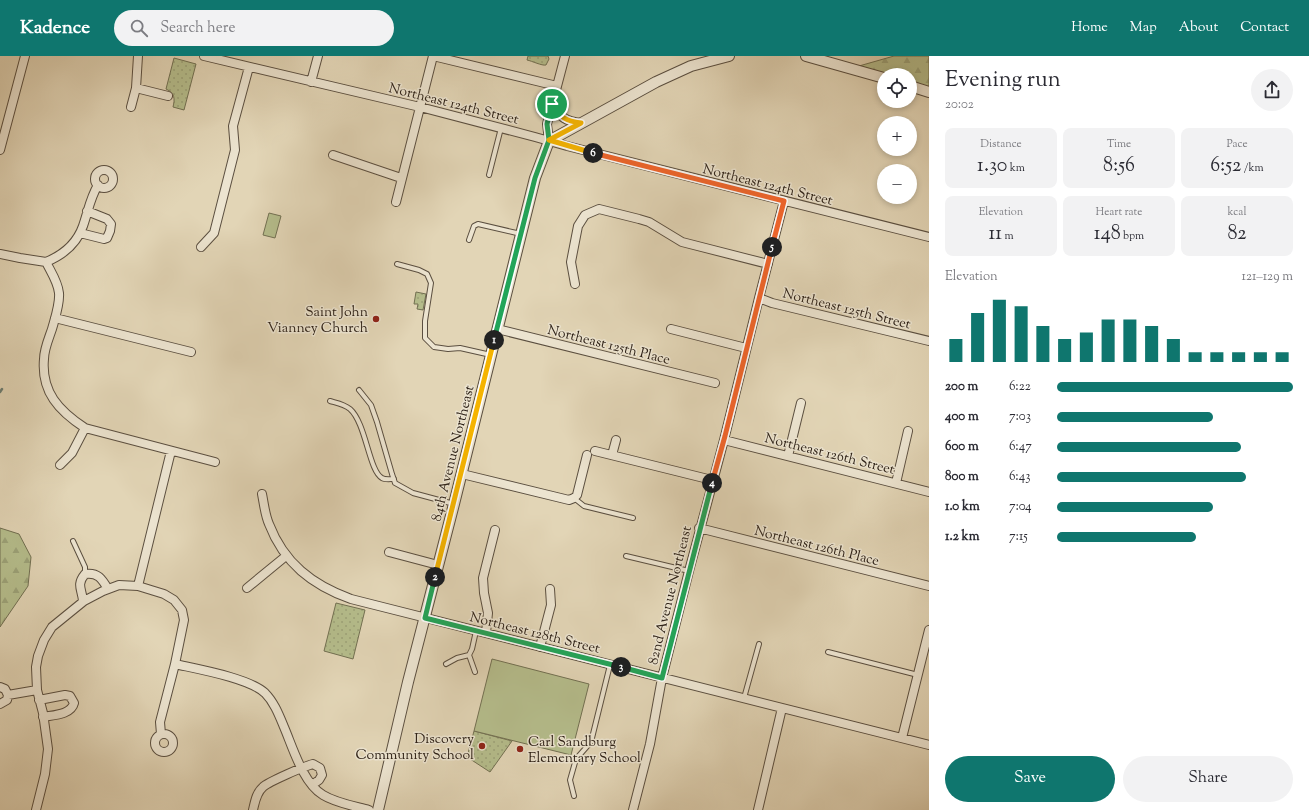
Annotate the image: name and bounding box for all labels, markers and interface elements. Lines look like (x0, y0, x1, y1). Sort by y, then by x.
search box (114, 10, 394, 46)
text: Kadence (20, 15, 90, 42)
icon: search (128, 17, 150, 39)
text: Search here (160, 18, 235, 39)
text: Home (1071, 18, 1108, 38)
text: Map (1130, 18, 1157, 38)
text: About (1179, 18, 1218, 38)
text: Contact (1240, 18, 1289, 38)
text: Evening run (945, 65, 1061, 97)
map controls (877, 68, 917, 204)
button: locate (877, 68, 917, 108)
button: share (1251, 69, 1293, 111)
street label: Northeast 124th Street (386, 79, 521, 131)
pin (535, 87, 569, 121)
icon: arrive (541, 93, 563, 115)
text: 20:02 (945, 96, 974, 114)
button: + (877, 116, 917, 156)
text: Distance (980, 136, 1022, 152)
text: Time (1107, 136, 1131, 152)
text: Pace (1226, 136, 1248, 152)
pin: 6 (583, 143, 603, 163)
text: 6 (590, 145, 596, 161)
text: 1.30 (977, 152, 1007, 181)
text: 8:56 (1103, 152, 1135, 181)
text: 6:52 (1210, 152, 1241, 181)
street label: Northeast 124th Street (700, 160, 835, 212)
text: km (1007, 160, 1025, 176)
text: /km (1241, 160, 1264, 176)
button: − (877, 164, 917, 204)
text: Elevation (979, 204, 1023, 220)
text: Heart rate (1096, 204, 1142, 220)
text: kcal (1228, 204, 1246, 220)
text: 11 (988, 220, 1002, 249)
text: 148 (1094, 220, 1121, 249)
text: 82 (1227, 220, 1247, 249)
text: m (1002, 228, 1014, 244)
text: bpm (1121, 228, 1144, 244)
pin: 5 (762, 237, 782, 257)
text: 5 (770, 239, 774, 255)
text: Elevation (945, 268, 998, 286)
text: 121–129 m (1241, 268, 1293, 286)
street label: Northeast 125th Street (780, 284, 913, 336)
place label: Saint John Vianney Church (267, 303, 368, 339)
marker: Saint John Vianney Church (371, 314, 381, 324)
street label: Northeast 125th Place (545, 321, 672, 371)
pin: 1 (484, 330, 504, 350)
text: 1 (492, 332, 496, 348)
text: 200 m (945, 378, 978, 396)
text: 6:22 (1009, 378, 1031, 396)
street label: 84th Avenue Northeast (427, 383, 481, 524)
text: 400 m (945, 408, 979, 426)
text: 7:03 (1009, 408, 1031, 426)
street label: Northeast 126th Street (762, 429, 897, 481)
text: 600 m (945, 438, 979, 456)
text: 6:47 (1009, 438, 1032, 456)
text: 800 m (945, 468, 979, 486)
text: 6:43 (1009, 468, 1031, 486)
pin: 4 (702, 473, 722, 493)
text: 4 (709, 475, 715, 491)
text: 1.0 km (945, 498, 980, 516)
text: 7:04 (1009, 498, 1032, 516)
street label: Northeast 126th Place (752, 522, 881, 572)
street label: 82nd Avenue Northeast (644, 524, 698, 667)
text: 1.2 km (945, 528, 979, 546)
text: 7:15 (1009, 528, 1028, 546)
pin: 2 (425, 567, 445, 587)
text: 2 (432, 569, 438, 585)
street label: Northeast 128th Street (467, 608, 602, 660)
pin: 3 (611, 657, 631, 677)
text: 3 (619, 659, 623, 675)
place label: Discovery Community School (356, 730, 474, 766)
place label: Carl Sandburg Elementary School (528, 733, 641, 769)
marker: Discovery Community School (477, 741, 487, 751)
marker: Carl Sandburg Elementary School (515, 744, 525, 754)
button: Save (945, 756, 1115, 802)
button: Share (1123, 756, 1293, 802)

